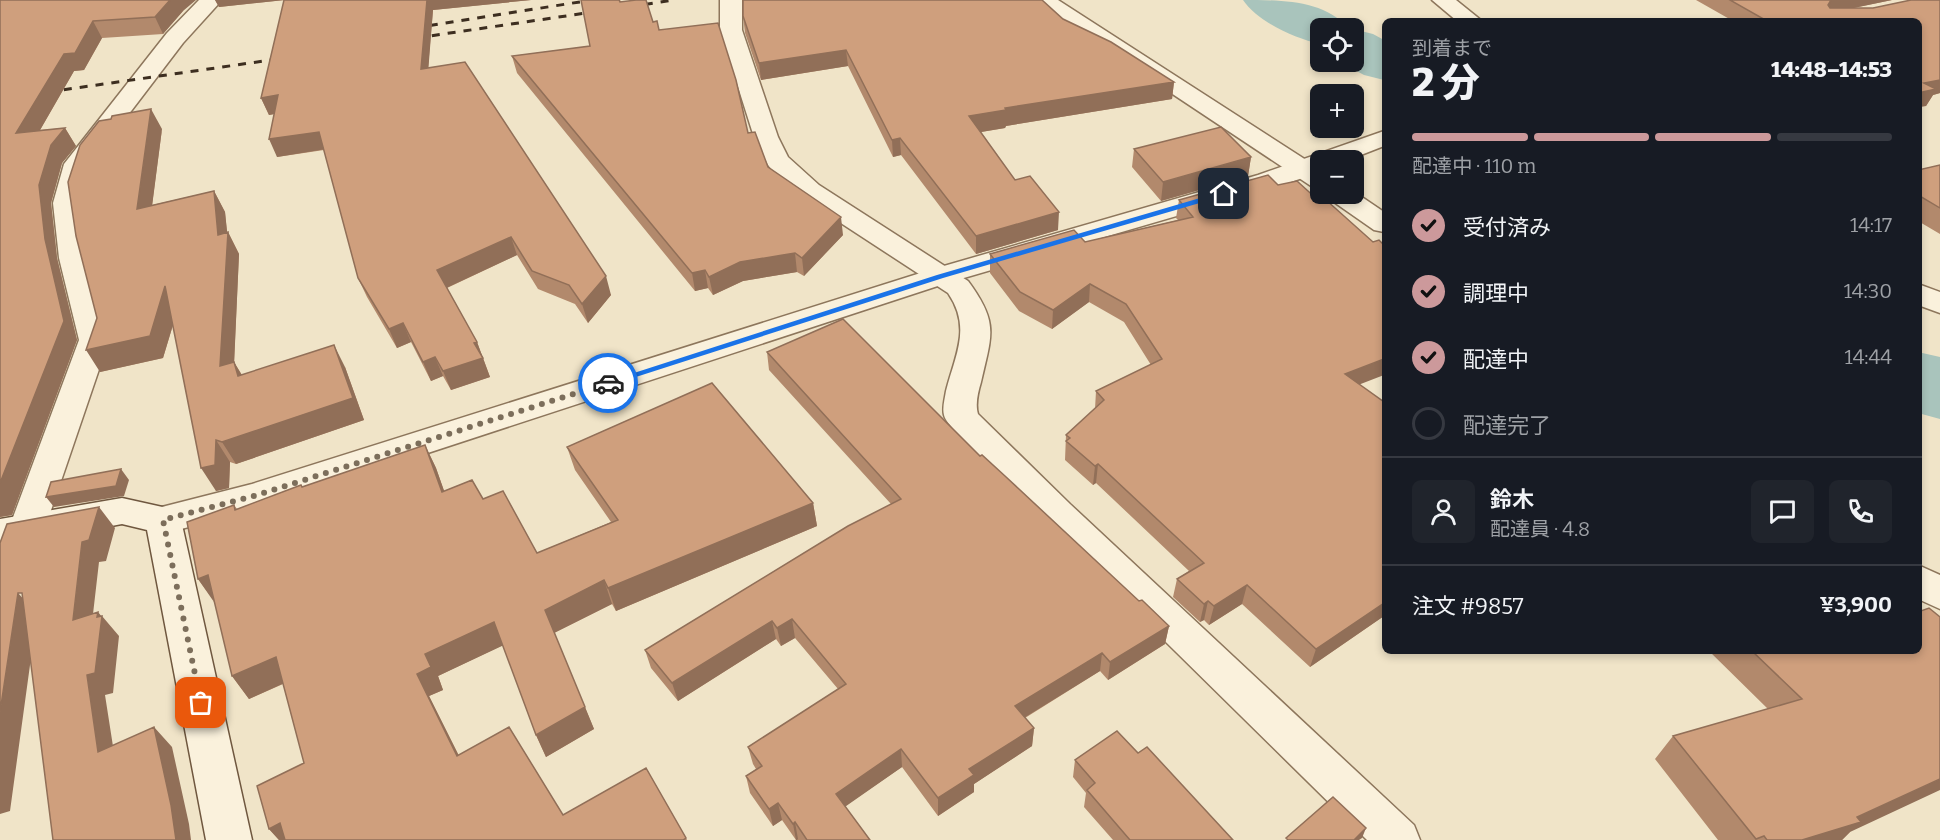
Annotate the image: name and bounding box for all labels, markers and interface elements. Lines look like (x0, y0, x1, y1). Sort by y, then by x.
map controls (1310, 18, 1364, 204)
button: locate (1310, 18, 1364, 72)
text: 到着まで (1412, 36, 1492, 60)
text: 14:48–14:53 (1771, 56, 1892, 83)
text: 2 分 (1412, 60, 1480, 106)
button: + (1310, 84, 1364, 138)
button: − (1310, 150, 1364, 204)
text: 配達中 · 110 m (1412, 154, 1536, 178)
pin (1198, 168, 1249, 219)
icon: home (1207, 177, 1240, 210)
icon: check (1412, 209, 1445, 242)
text: 14:17 (1850, 213, 1892, 237)
text: 受付済み (1463, 214, 1551, 241)
icon: check (1412, 275, 1445, 308)
text: 14:30 (1844, 279, 1892, 303)
text: 調理中 (1463, 280, 1529, 307)
icon: check (1412, 341, 1445, 374)
text: 14:44 (1845, 345, 1892, 369)
text: 配達中 (1463, 346, 1529, 373)
courier (578, 353, 638, 413)
icon: car (592, 367, 625, 400)
text: 配達完了 (1463, 412, 1551, 439)
button: person (1412, 480, 1475, 543)
button: chat (1751, 480, 1814, 543)
button: phone (1829, 480, 1892, 543)
text: 鈴木 (1490, 486, 1534, 513)
text: 配達員 · 4.8 (1490, 517, 1590, 541)
text: ¥3,900 (1820, 591, 1892, 618)
text: 注文 #9857 (1412, 593, 1524, 620)
pin (175, 677, 226, 728)
icon: bag (184, 686, 217, 719)

